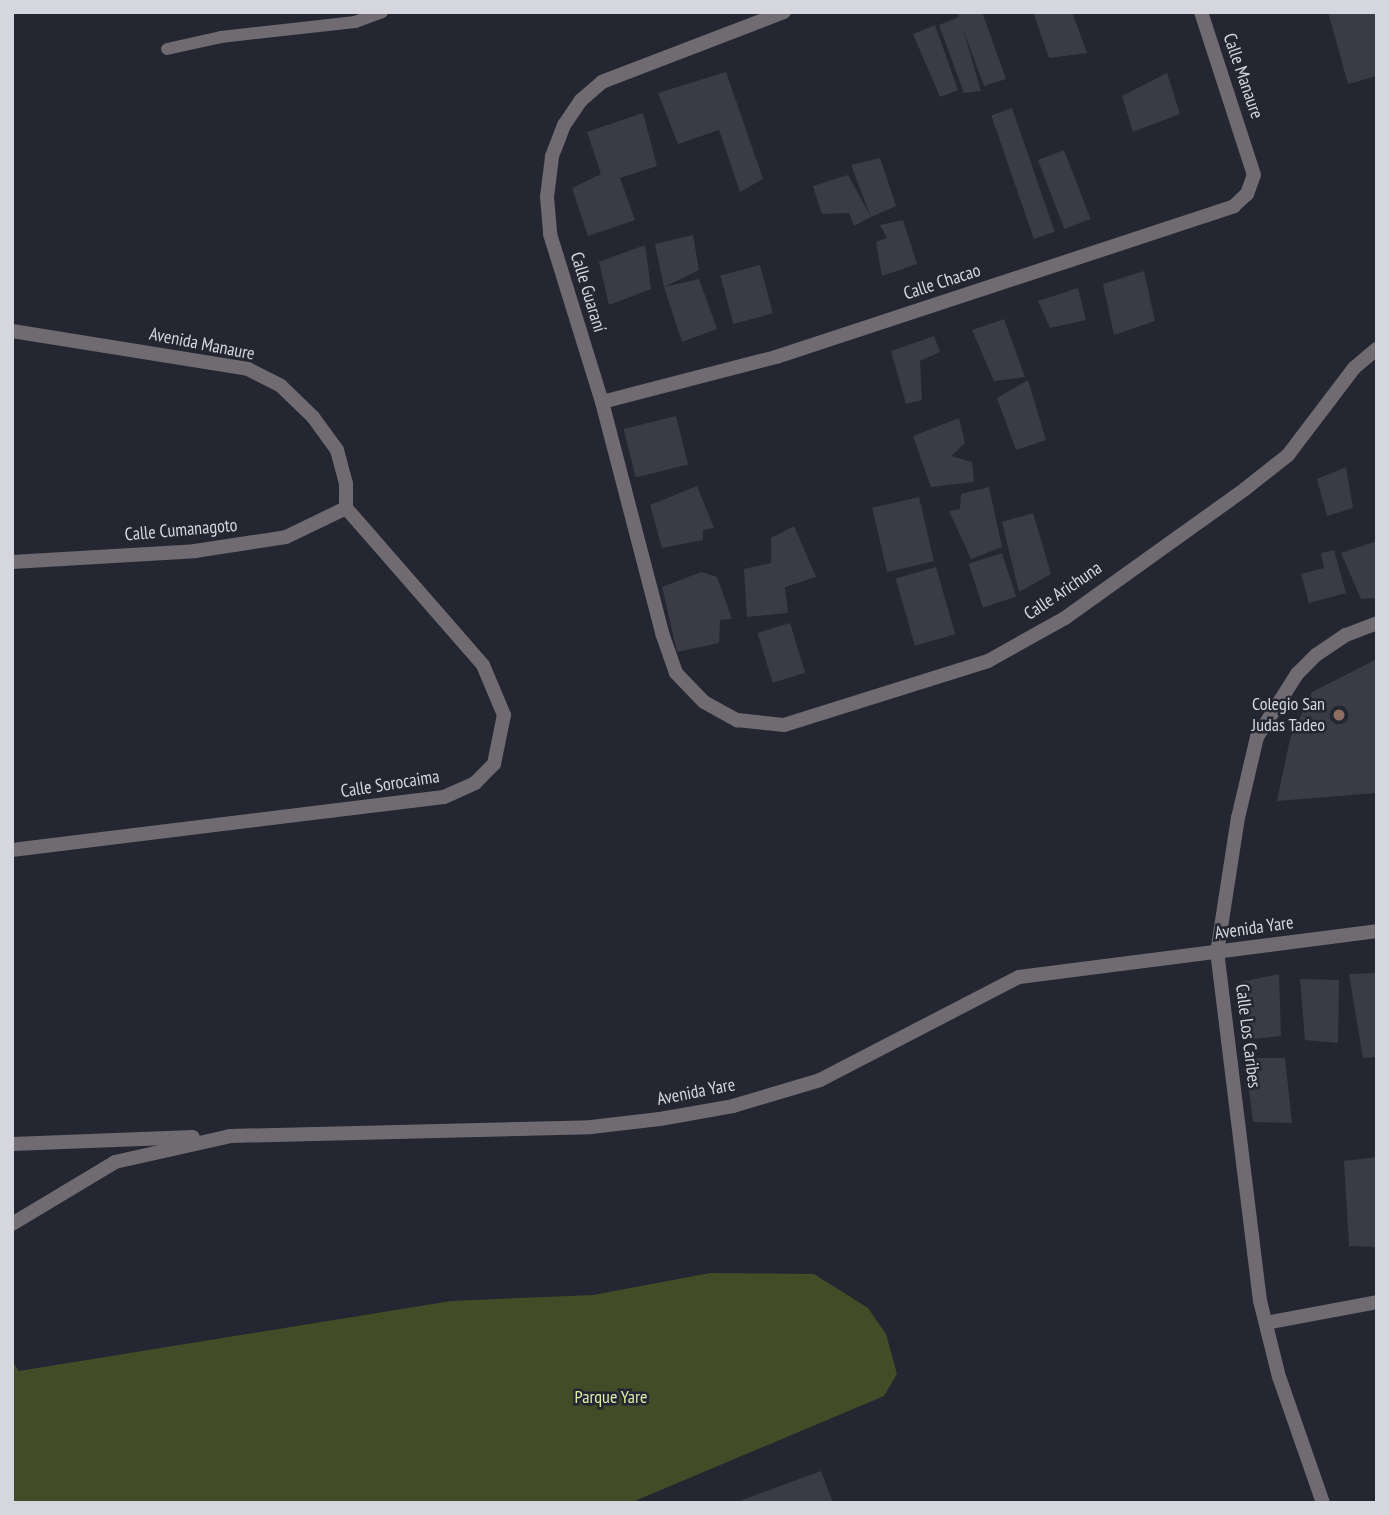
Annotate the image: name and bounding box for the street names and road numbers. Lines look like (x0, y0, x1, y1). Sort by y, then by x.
street label: Calle Manaure (1218, 31, 1268, 121)
street label: Calle Guaraní (566, 249, 610, 335)
street label: Calle Chacao (901, 259, 983, 305)
street label: Avenida Manaure (147, 323, 257, 365)
street label: Calle Cumanagoto (124, 514, 238, 546)
street label: Calle Arichuna (1020, 557, 1106, 625)
street label: Calle Sorocaima (339, 766, 441, 802)
street label: Avenida Yare (1213, 912, 1295, 944)
street label: Calle Los Caribes (1231, 983, 1265, 1089)
street label: Avenida Yare (655, 1074, 737, 1110)

